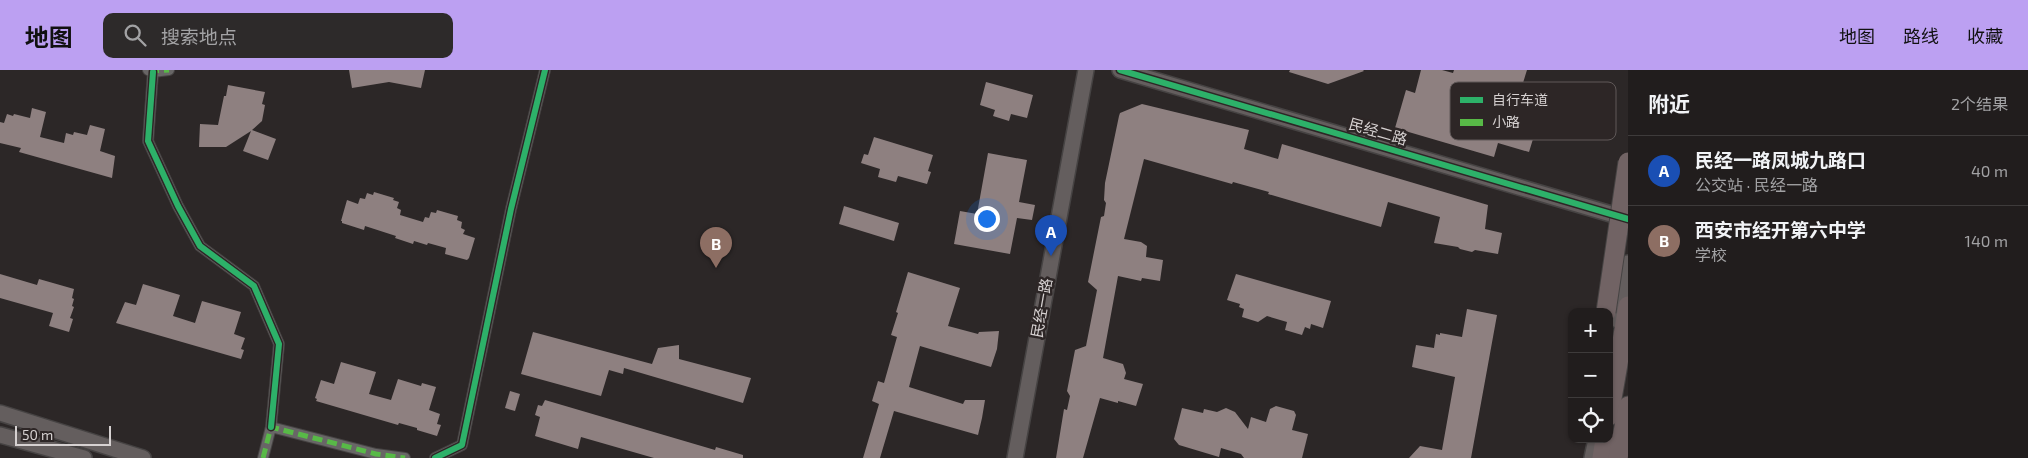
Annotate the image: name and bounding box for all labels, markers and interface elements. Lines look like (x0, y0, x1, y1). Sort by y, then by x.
search box (103, 13, 453, 58)
icon: search (121, 21, 149, 49)
text: 地图 (25, 22, 73, 51)
text: 搜索地点 (161, 25, 237, 48)
text: 地图 (1839, 25, 1875, 47)
text: 路线 (1903, 25, 1939, 47)
text: 收藏 (1967, 25, 2003, 47)
legend (1450, 82, 1616, 140)
text: 自行车道 (1492, 91, 1548, 108)
text: 附近 (1648, 91, 1690, 116)
text: 2个结果 (1951, 94, 2008, 113)
text: 小路 (1492, 113, 1520, 130)
street label: 民经二路 (1347, 114, 1410, 148)
text: 民经一路凤城九路口 (1695, 148, 1866, 171)
text: A (1659, 161, 1669, 180)
text: 40 m (1971, 161, 2008, 180)
text: 公交站 · 民经一路 (1695, 175, 1818, 194)
your location (974, 206, 1000, 232)
pin: A (1035, 215, 1067, 256)
text: 西安市经开第六中学 (1695, 218, 1866, 241)
pin: B (700, 227, 732, 268)
text: B (1659, 231, 1669, 250)
text: 140 m (1965, 231, 2008, 250)
text: 学校 (1695, 245, 1727, 264)
street label: 民经一路 (1027, 277, 1055, 339)
map controls (1568, 308, 1613, 443)
button: + (1568, 308, 1613, 353)
button: − (1568, 353, 1613, 398)
button: locate (1568, 398, 1613, 443)
scale bar (15, 423, 111, 446)
text: 50 m (22, 426, 53, 443)

